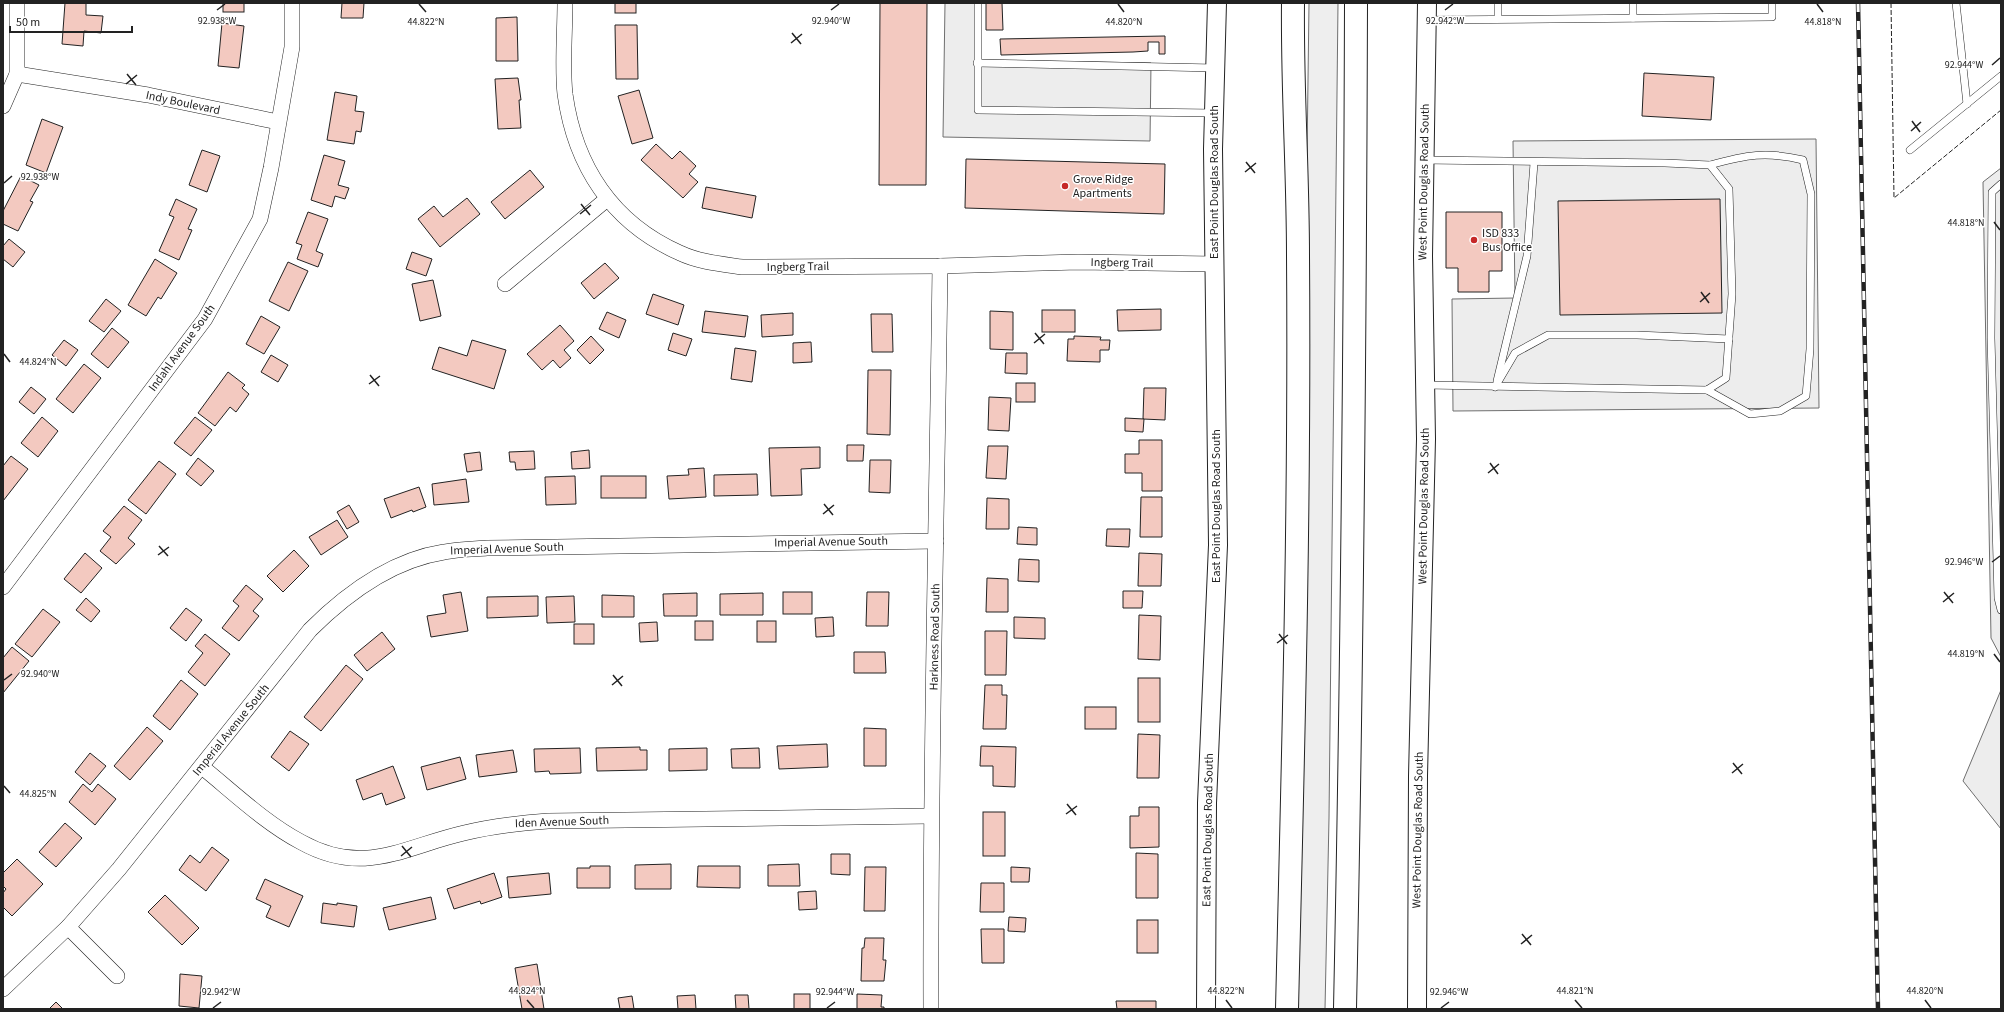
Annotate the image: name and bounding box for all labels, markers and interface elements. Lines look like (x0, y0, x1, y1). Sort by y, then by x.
scale bar (10, 8, 132, 34)
text: 50 m (16, 14, 40, 31)
text: 92.938°W (198, 14, 236, 28)
text: 92.940°W (812, 14, 850, 28)
text: 92.942°W (1426, 14, 1464, 28)
text: 44.822°N (407, 15, 445, 29)
text: 44.820°N (1105, 15, 1143, 29)
text: 44.818°N (1804, 15, 1842, 29)
text: 92.944°W (1945, 58, 1983, 72)
street label: Indy Boulevard (144, 87, 222, 119)
street label: West Point Douglas Road South (1414, 103, 1434, 261)
street label: East Point Douglas Road South (1206, 105, 1223, 259)
text: 92.938°W (21, 170, 59, 184)
place label: Grove Ridge Apartments (1073, 171, 1133, 202)
marker: Grove Ridge Apartments (1060, 181, 1070, 191)
text: 44.818°N (1947, 216, 1985, 230)
place label: ISD 833 Bus Office (1482, 225, 1532, 256)
marker: ISD 833 Bus Office (1469, 235, 1479, 245)
street label: Ingberg Trail (1091, 254, 1153, 272)
street label: Ingberg Trail (767, 258, 829, 276)
street label: Indahl Avenue South (145, 301, 219, 395)
text: 44.824°N (19, 355, 57, 369)
street label: West Point Douglas Road South (1414, 427, 1434, 585)
street label: East Point Douglas Road South (1208, 429, 1225, 583)
street label: Imperial Avenue South (774, 533, 888, 551)
street label: Imperial Avenue South (450, 539, 564, 559)
text: 92.946°W (1945, 555, 1983, 569)
street label: Harkness Road South (926, 583, 944, 691)
text: 44.819°N (1947, 647, 1985, 661)
text: 92.940°W (21, 667, 59, 681)
street label: Imperial Avenue South (189, 680, 273, 780)
street label: West Point Douglas Road South (1408, 751, 1428, 909)
street label: East Point Douglas Road South (1198, 753, 1218, 907)
text: 44.825°N (19, 787, 57, 801)
street label: Iden Avenue South (515, 812, 609, 832)
text: 44.824°N (508, 984, 546, 998)
text: 44.822°N (1207, 984, 1245, 998)
text: 44.821°N (1556, 984, 1594, 998)
text: 44.820°N (1906, 984, 1944, 998)
text: 92.942°W (202, 985, 240, 999)
text: 92.944°W (816, 985, 854, 999)
text: 92.946°W (1430, 985, 1468, 999)

